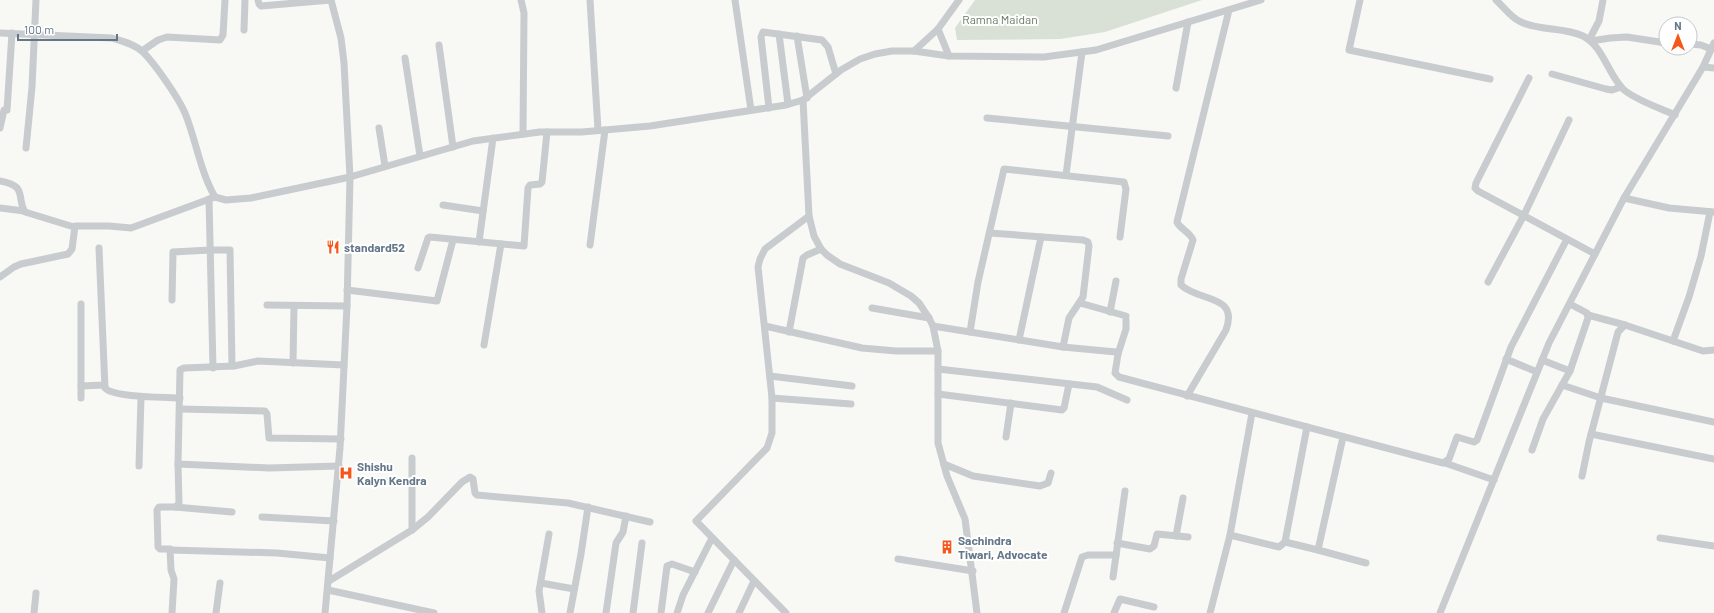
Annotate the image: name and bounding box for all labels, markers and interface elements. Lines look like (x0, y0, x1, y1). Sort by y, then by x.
park label: Ramna Maidan (962, 12, 1038, 26)
scale bar (18, 16, 117, 42)
north arrow (1658, 16, 1698, 56)
text: N (1674, 19, 1682, 32)
text: 100 m (24, 22, 54, 36)
restaurant icon: standard52 (325, 239, 341, 255)
place label: standard52 (344, 240, 405, 254)
place label: Shishu Kalyn Kendra (357, 459, 427, 487)
hospital icon: Shishu Kalyn Kendra (338, 465, 354, 481)
place label: Sachindra Tiwari, Advocate (958, 533, 1048, 561)
building icon: Sachindra Tiwari, Advocate (939, 539, 955, 555)

